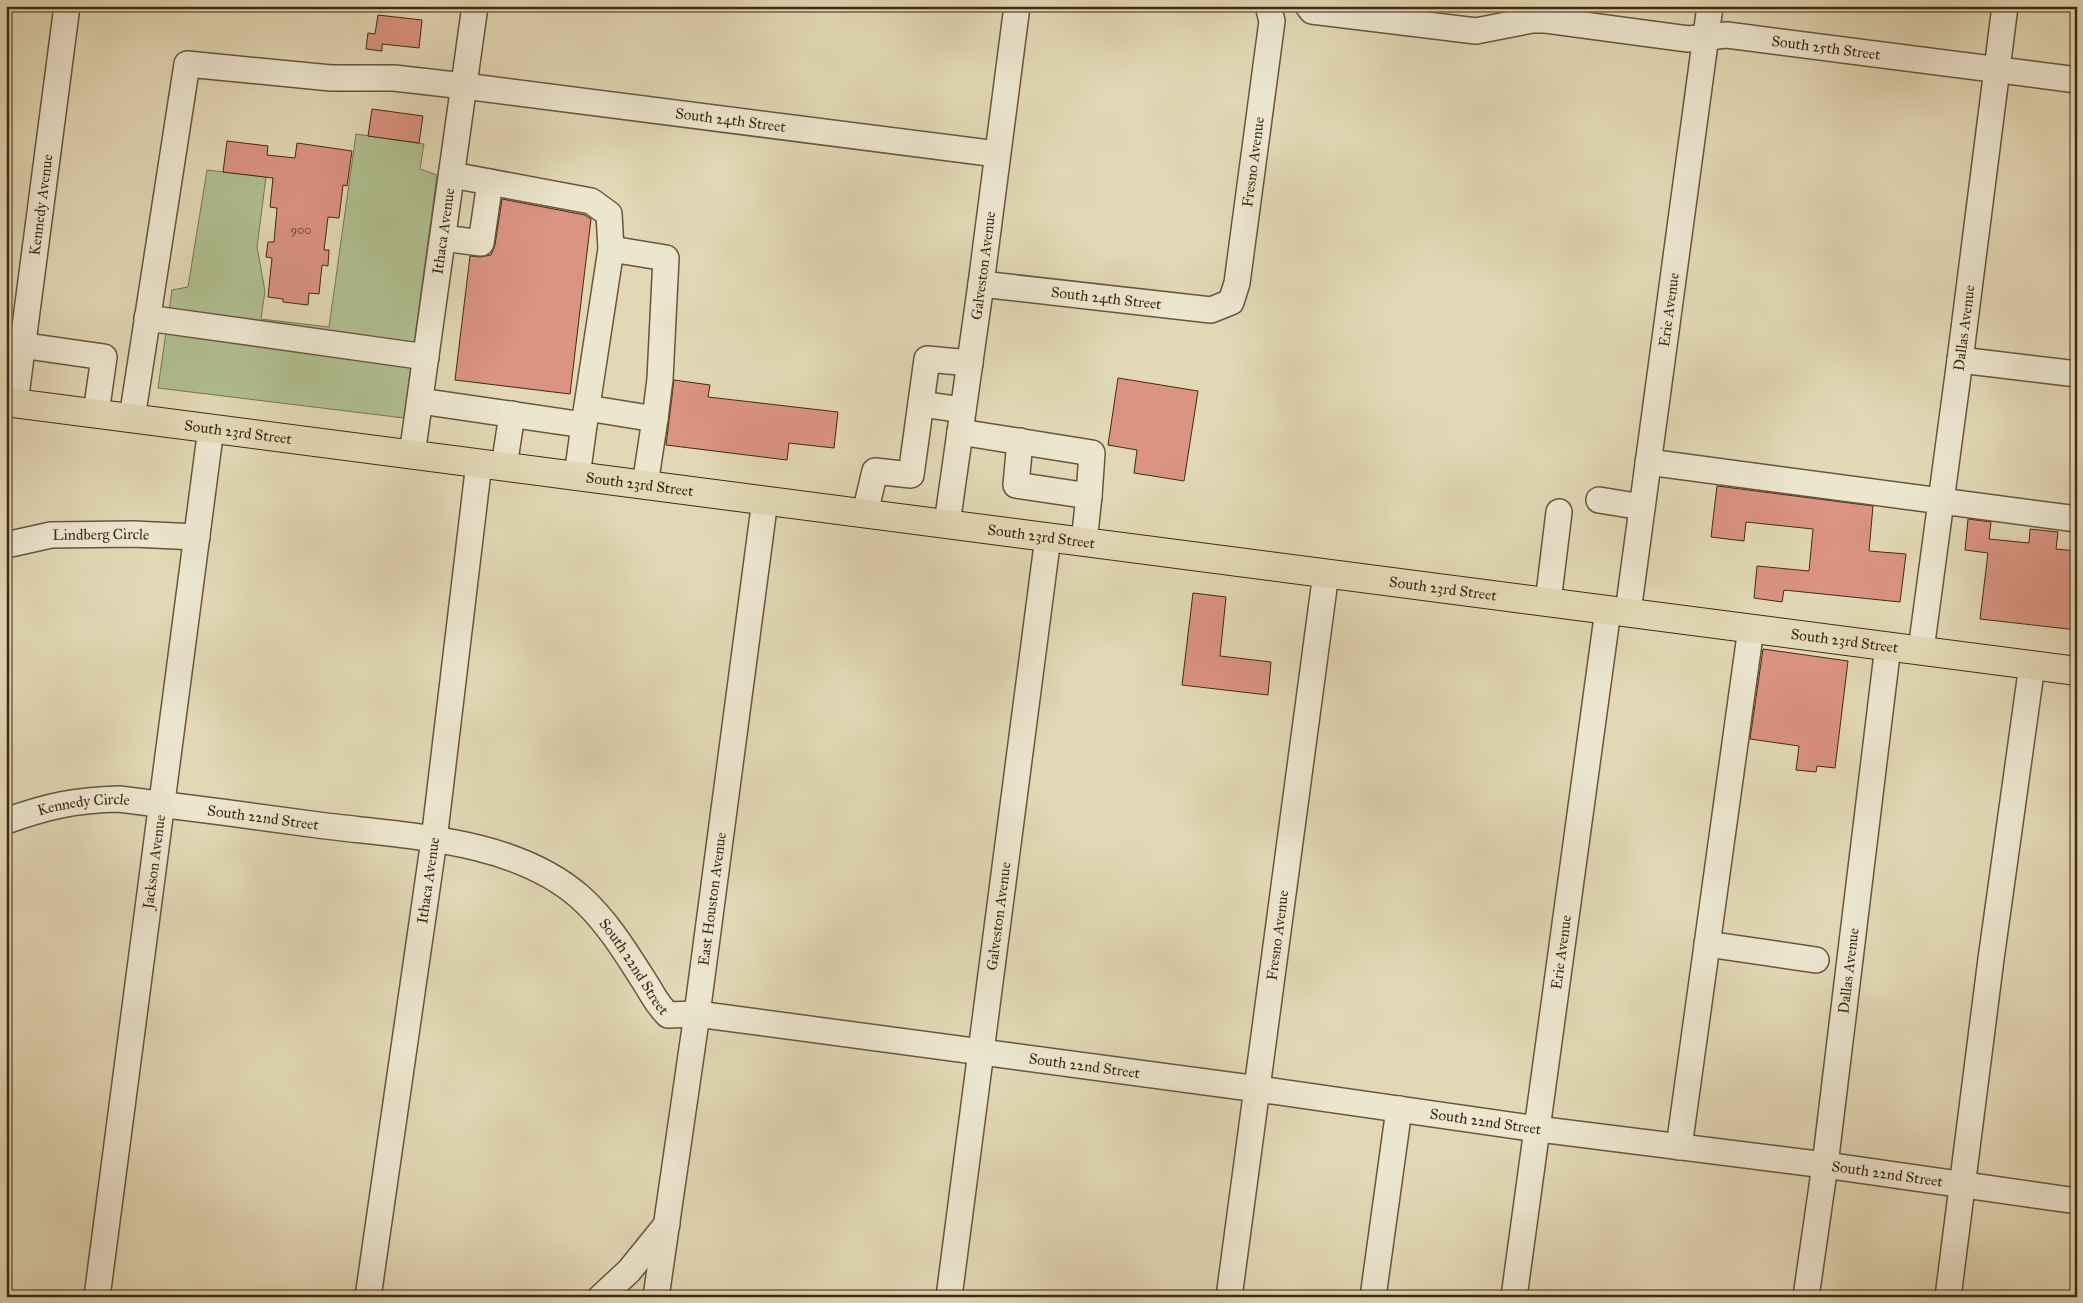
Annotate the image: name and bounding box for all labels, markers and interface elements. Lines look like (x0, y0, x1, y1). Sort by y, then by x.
street label: South 25th Street (1770, 32, 1882, 64)
street label: South 24th Street (674, 104, 787, 136)
street label: Fresno Avenue (1238, 116, 1268, 208)
street label: Kennedy Avenue (25, 153, 57, 256)
street label: Ithaca Avenue (428, 187, 458, 276)
street label: Galveston Avenue (967, 210, 999, 321)
house number: 900 (291, 223, 311, 237)
street label: Erie Avenue (1655, 271, 1683, 348)
street label: South 24th Street (1050, 283, 1163, 313)
street label: Dallas Avenue (1950, 284, 1978, 372)
street label: South 23rd Street (183, 416, 294, 448)
street label: South 23rd Street (585, 468, 695, 500)
street label: South 23rd Street (986, 521, 1097, 552)
street label: Lindberg Circle (52, 525, 150, 544)
street label: South 23rd Street (1388, 573, 1498, 605)
street label: South 23rd Street (1790, 625, 1900, 657)
street label: Kennedy Circle (35, 790, 131, 819)
street label: South 22nd Street (206, 801, 321, 834)
street label: Jackson Avenue (139, 813, 169, 912)
street label: East Houston Avenue (694, 831, 730, 967)
street label: Ithaca Avenue (413, 836, 443, 925)
street label: Galveston Avenue (983, 861, 1015, 972)
street label: Fresno Avenue (1263, 889, 1292, 981)
street label: Erie Avenue (1547, 914, 1575, 991)
street label: South 22nd Street (595, 915, 673, 1019)
street label: Dallas Avenue (1834, 927, 1863, 1015)
street label: South 22nd Street (1028, 1049, 1142, 1082)
street label: South 22nd Street (1429, 1105, 1543, 1138)
street label: South 22nd Street (1830, 1157, 1945, 1191)

